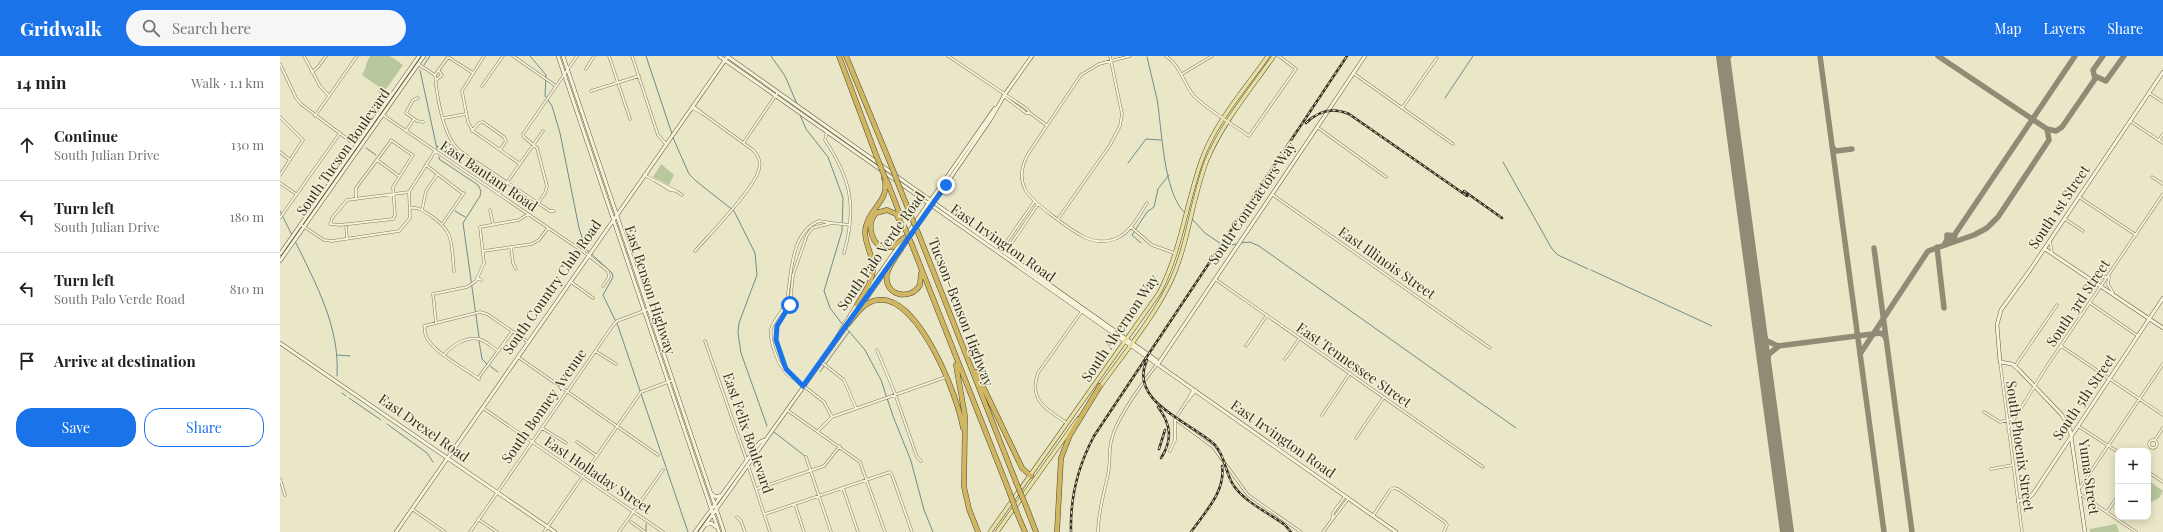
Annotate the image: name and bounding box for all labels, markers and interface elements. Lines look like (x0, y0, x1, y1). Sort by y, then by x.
search box (126, 10, 406, 46)
text: Gridwalk (20, 15, 102, 41)
icon: search (140, 17, 162, 39)
text: Search here (172, 18, 251, 38)
text: Map (1994, 19, 2022, 38)
text: Layers (2044, 19, 2085, 38)
text: Share (2107, 19, 2143, 38)
text: 14 min (16, 71, 66, 93)
text: Walk · 1.1 km (191, 74, 264, 91)
street label: South Tucson Boulevard (291, 84, 394, 219)
text: Continue (54, 126, 118, 146)
icon: ahead (16, 134, 38, 156)
text: 130 m (231, 136, 264, 153)
street label: East Bantam Road (437, 136, 542, 215)
street label: South Contractors Way (1203, 137, 1300, 268)
text: South Julian Drive (54, 146, 160, 163)
street label: South 1st Street (2024, 160, 2094, 252)
route end (937, 176, 955, 194)
street label: South Palo Verde Road (832, 187, 929, 314)
text: Turn left (54, 198, 115, 218)
street label: East Irvington Road (947, 199, 1059, 286)
icon: left (16, 206, 38, 228)
text: 180 m (230, 208, 264, 225)
street label: South Country Club Road (498, 216, 605, 358)
text: South Julian Drive (54, 218, 160, 235)
street label: East Illinois Street (1335, 222, 1440, 304)
street label: East Benson Highway (621, 223, 680, 357)
street label: Tucson–Benson Highway (924, 235, 999, 389)
street label: South 3rd Street (2041, 254, 2114, 350)
text: Turn left (54, 270, 115, 290)
street label: South Alvernon Way (1077, 270, 1163, 385)
icon: left (16, 278, 38, 300)
text: 810 m (230, 280, 264, 297)
text: South Palo Verde Road (54, 290, 185, 307)
route start (781, 296, 799, 314)
street label: East Tennessee Street (1293, 318, 1416, 412)
street label: South Bonney Avenue (497, 345, 590, 467)
street label: South 5th Street (2048, 349, 2120, 444)
icon: arrive (16, 350, 38, 372)
text: Arrive at destination (54, 351, 196, 371)
street label: East Felix Boulevard (719, 370, 778, 496)
street label: South Phoenix Street (2002, 379, 2039, 514)
street label: East Drexel Road (375, 389, 473, 466)
street label: East Irvington Road (1227, 395, 1339, 482)
button: Save (16, 408, 136, 447)
button: Share (144, 408, 264, 447)
street label: East Holladay Street (541, 432, 657, 518)
street label: Yuma Street (2075, 437, 2104, 517)
map controls (2115, 448, 2151, 520)
button: + (2115, 448, 2151, 484)
button: − (2115, 484, 2151, 520)

